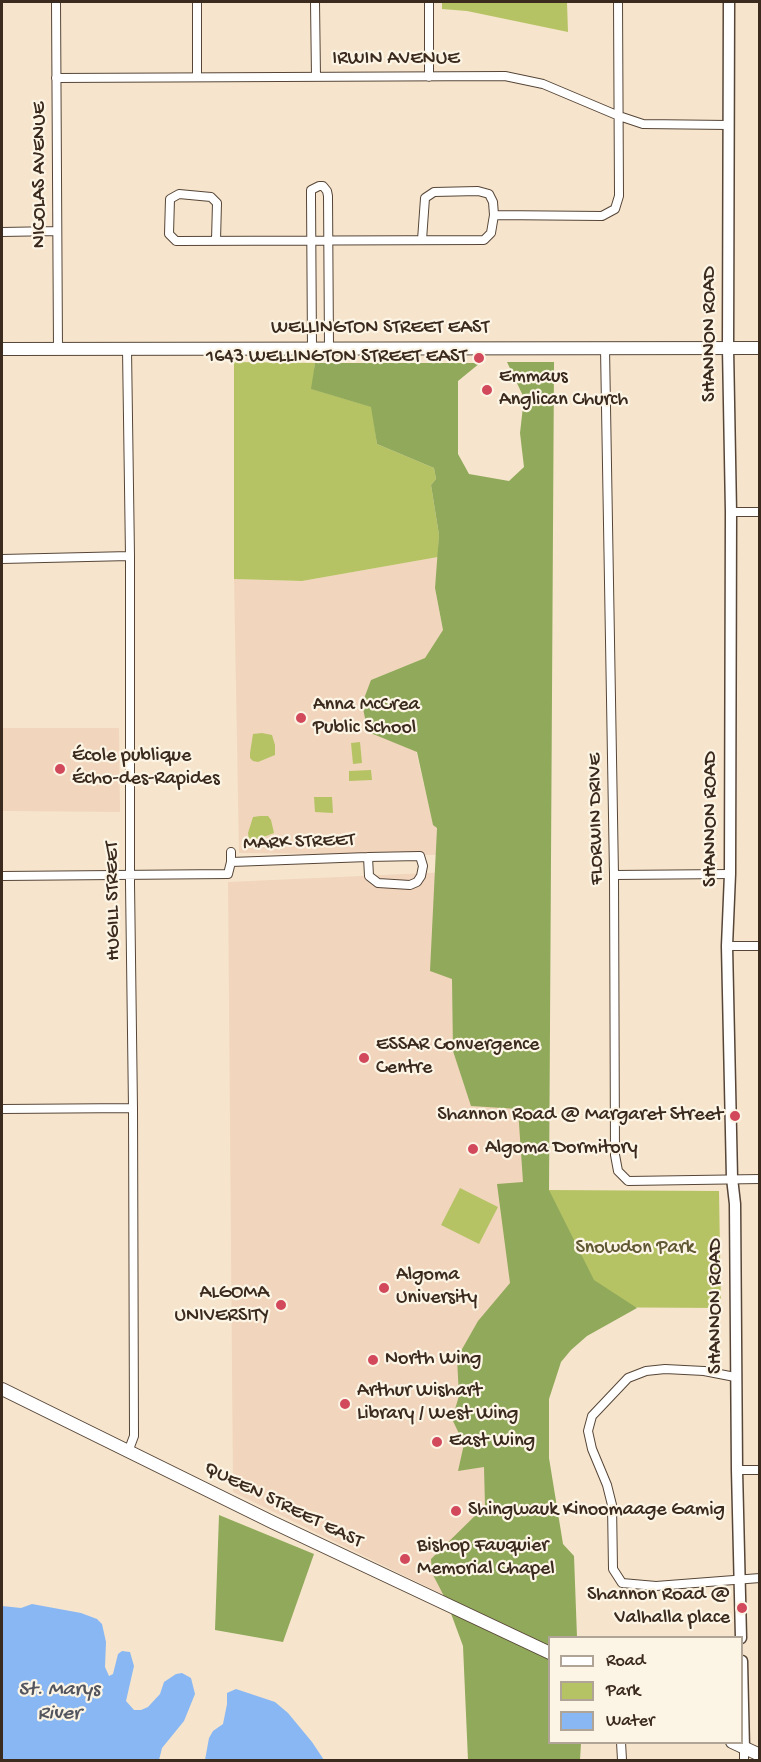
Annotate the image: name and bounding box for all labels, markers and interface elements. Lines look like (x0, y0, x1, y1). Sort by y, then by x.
street label: IRWIN AVENUE (332, 48, 460, 72)
street label: NICOLAS AVENUE (29, 102, 53, 248)
street label: SHANNON ROAD (699, 266, 723, 402)
street label: WELLINGTON STREET EAST (271, 317, 489, 341)
place label: 1643 WELLINGTON STREET EAST (206, 346, 467, 370)
marker: 1643 WELLINGTON STREET EAST (472, 351, 486, 365)
place label: Emmaus Anglican Church (499, 366, 628, 413)
marker: Emmaus Anglican Church (480, 383, 494, 397)
place label: Anna McCrea Public School (313, 694, 420, 741)
marker: Anna McCrea Public School (294, 711, 308, 725)
place label: École publique Écho-des-Rapides (72, 745, 220, 792)
street label: SHANNON ROAD (700, 751, 724, 887)
street label: FLORWIN DRIVE (584, 753, 610, 885)
marker: École publique Écho-des-Rapides (53, 762, 67, 776)
street label: MARK STREET (243, 829, 355, 857)
street label: HUGILL STREET (101, 841, 127, 961)
place label: ESSAR Convergence Centre (376, 1034, 539, 1081)
marker: ESSAR Convergence Centre (357, 1051, 371, 1065)
place label: Shannon Road @ Margaret Street (437, 1104, 723, 1128)
marker: Shannon Road @ Margaret Street (728, 1109, 742, 1123)
place label: Algoma Dormitory (485, 1137, 638, 1161)
marker: Algoma Dormitory (466, 1142, 480, 1156)
park label: Snowdon Park (575, 1237, 695, 1261)
street label: SHANNON ROAD (705, 1238, 729, 1374)
place label: Algoma University (396, 1264, 477, 1311)
marker: Algoma University (377, 1281, 391, 1295)
place label: ALGOMA UNIVERSITY (174, 1282, 269, 1329)
marker: ALGOMA UNIVERSITY (274, 1298, 288, 1312)
place label: North Wing (385, 1348, 481, 1372)
marker: North Wing (366, 1353, 380, 1367)
place label: Arthur Wishart Library / West Wing (357, 1380, 518, 1427)
marker: Arthur Wishart Library / West Wing (338, 1397, 352, 1411)
place label: East Wing (449, 1430, 535, 1454)
marker: East Wing (430, 1435, 444, 1449)
street label: QUEEN STREET EAST (200, 1457, 366, 1555)
place label: Shingwauk Kinoomaage Gamig (468, 1499, 725, 1523)
marker: Shingwauk Kinoomaage Gamig (449, 1504, 463, 1518)
place label: Bishop Fauquier Memorial Chapel (417, 1535, 555, 1582)
marker: Bishop Fauquier Memorial Chapel (398, 1552, 412, 1566)
place label: Shannon Road @ Valhalla place (587, 1584, 730, 1631)
marker: Shannon Road @ Valhalla place (735, 1601, 749, 1615)
legend (548, 1636, 743, 1744)
text: Road (606, 1651, 645, 1672)
water label: St. Marys River (18, 1678, 100, 1728)
text: Park (606, 1681, 640, 1702)
text: Water (606, 1711, 654, 1732)

